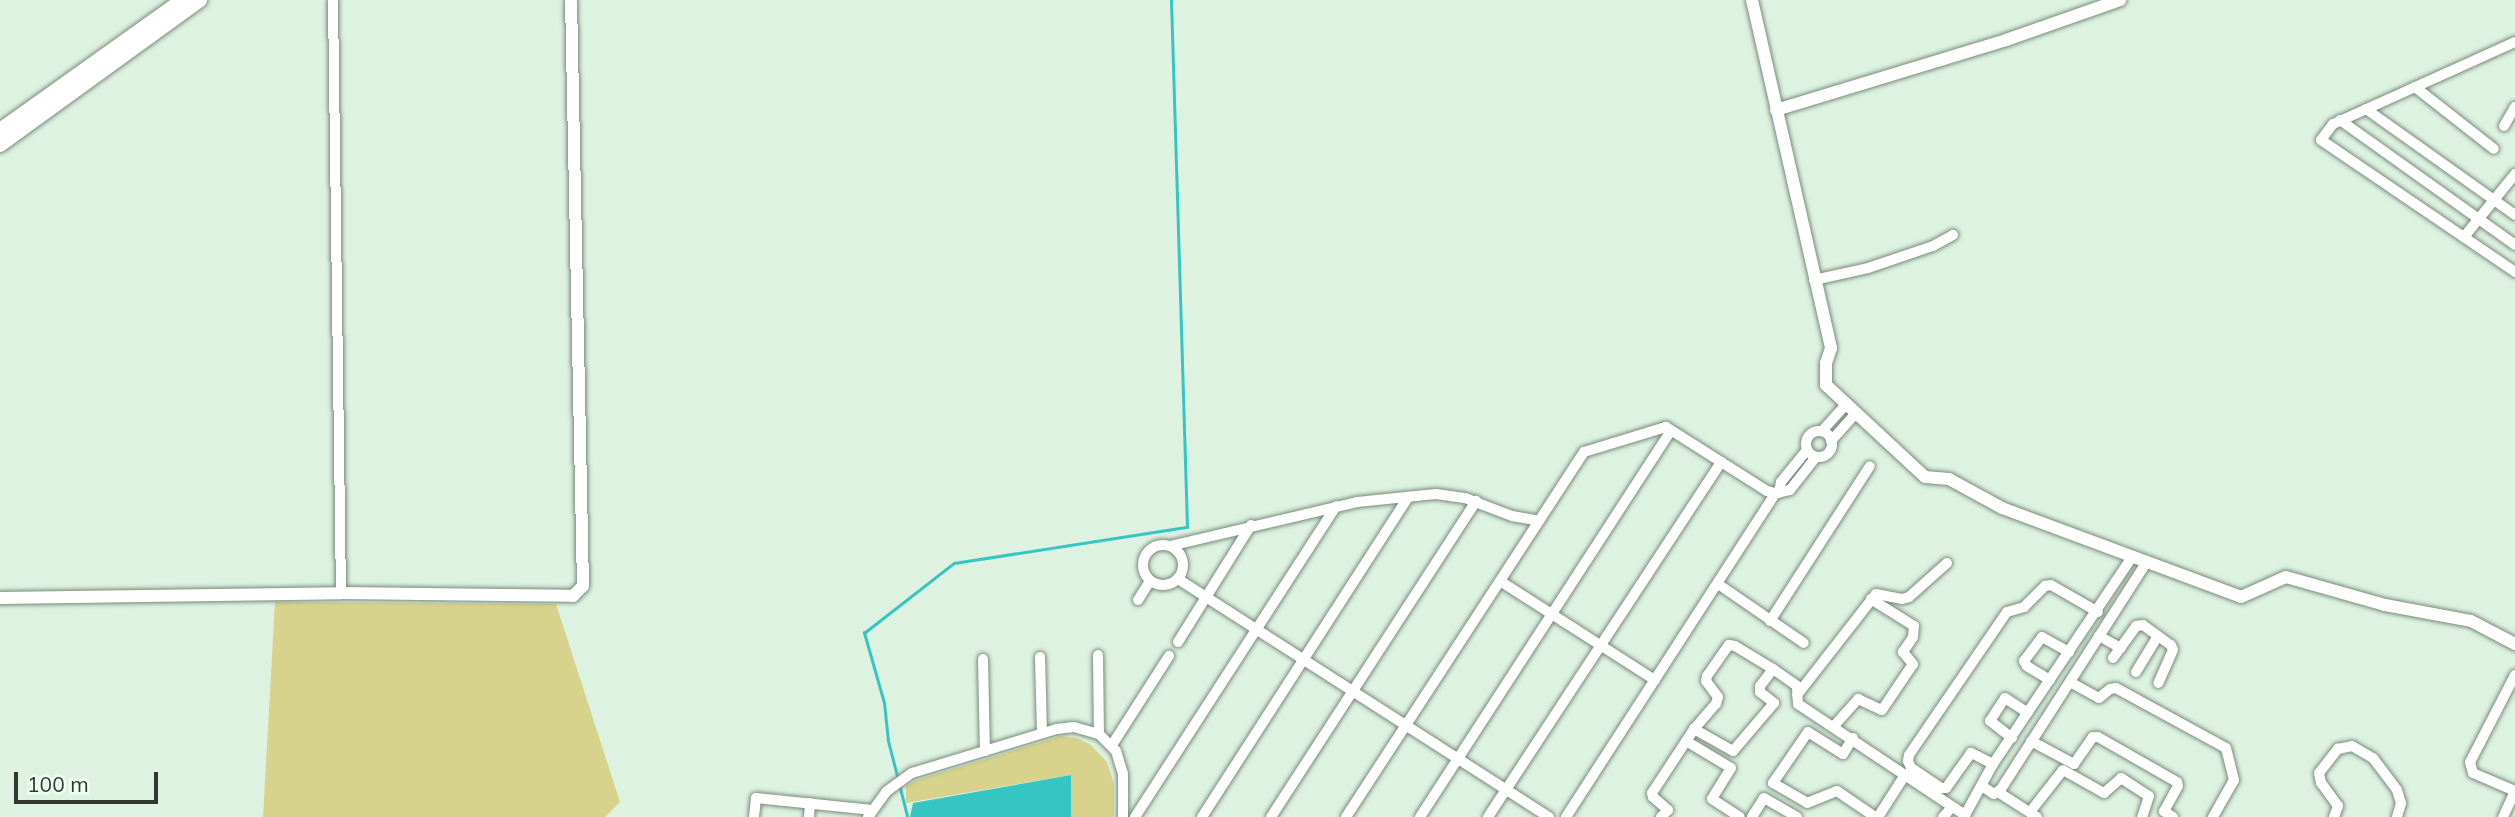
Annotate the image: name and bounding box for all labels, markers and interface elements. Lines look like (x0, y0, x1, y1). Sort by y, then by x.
scale bar (18, 758, 161, 802)
text: 100 m (27, 771, 89, 797)

